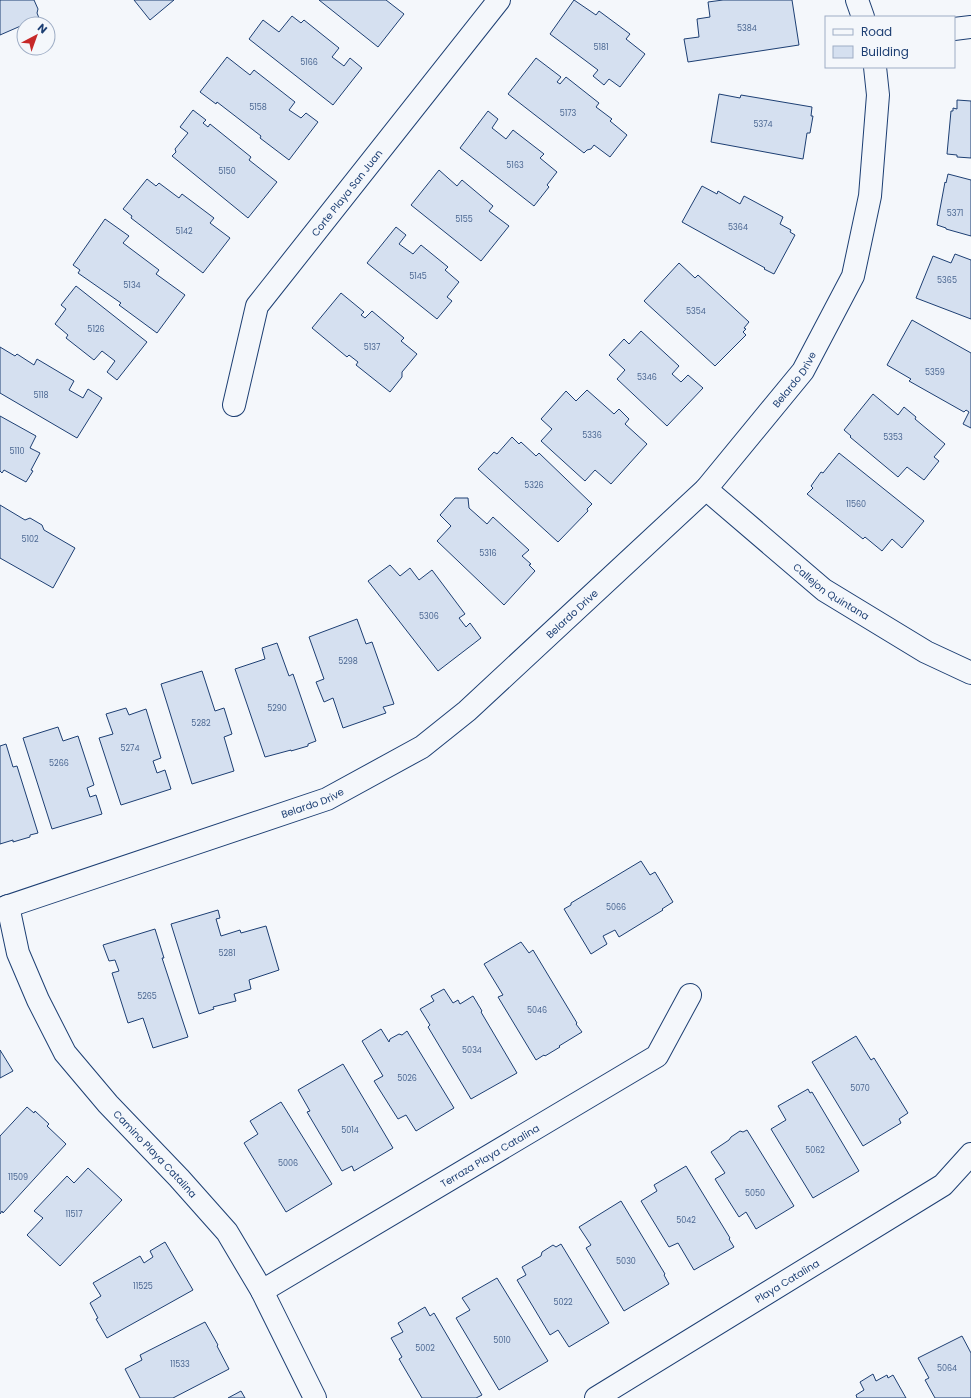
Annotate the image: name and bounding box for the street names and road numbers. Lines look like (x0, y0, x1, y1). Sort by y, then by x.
street label: Corte Playa San Juan (307, 146, 386, 239)
street label: Belardo Drive (769, 349, 820, 411)
street label: Callejon Quintana (790, 559, 872, 623)
street label: Belardo Drive (542, 586, 601, 642)
street label: Belardo Drive (279, 784, 347, 821)
street label: Camino Playa Catalina (110, 1107, 201, 1201)
street label: Terraza Playa Catalina (437, 1120, 542, 1191)
street label: Playa Catalina (752, 1255, 822, 1306)

